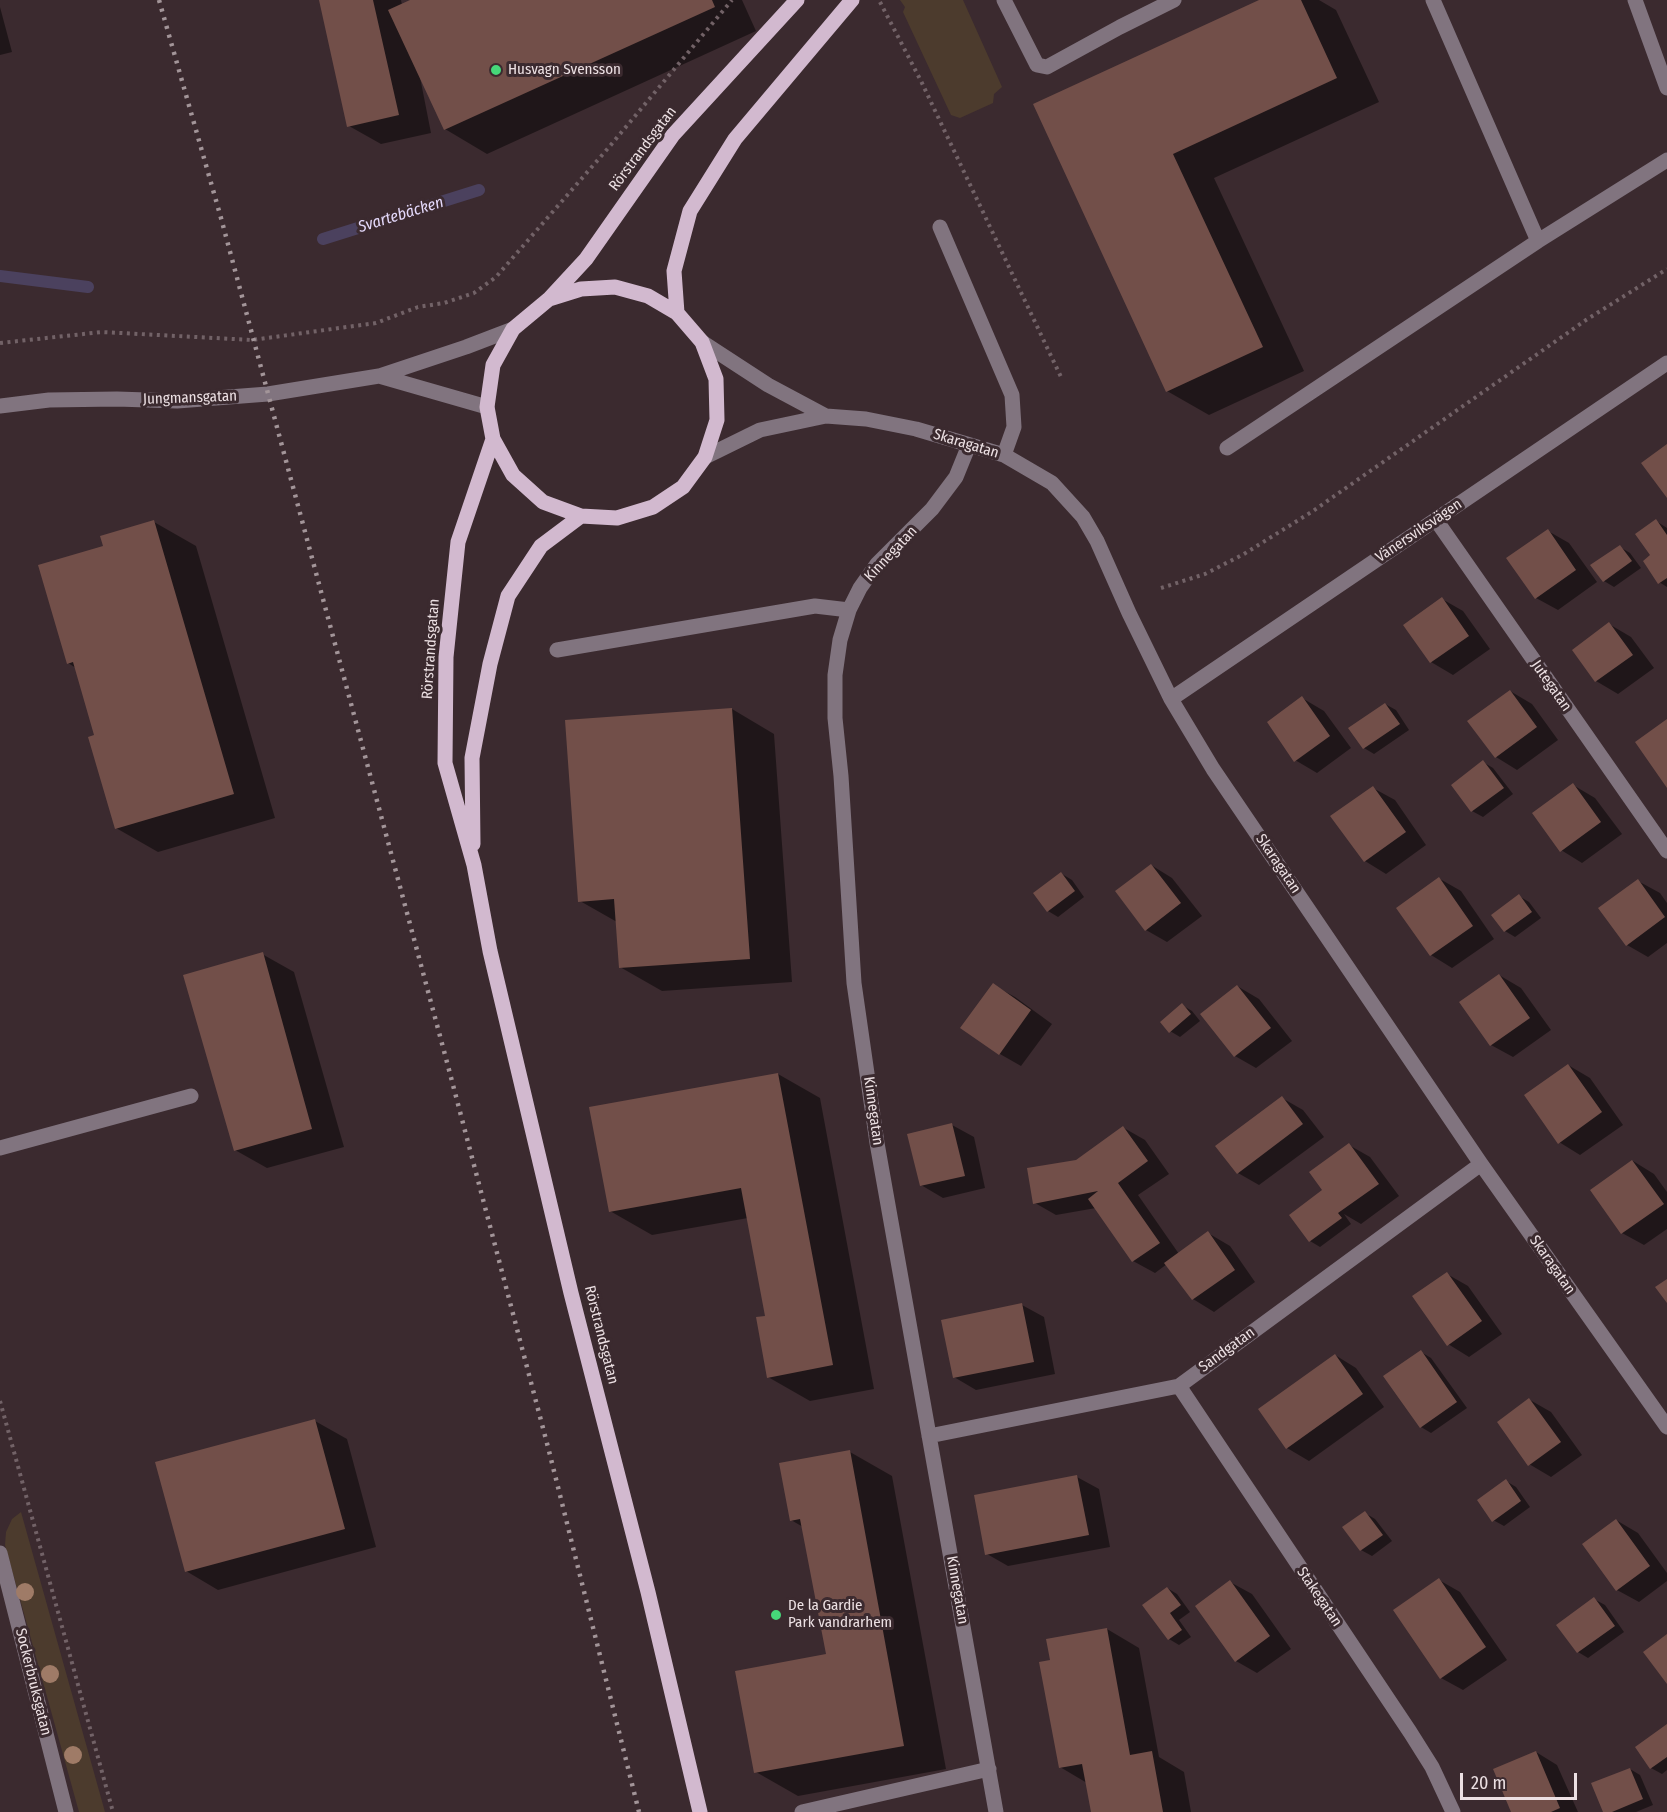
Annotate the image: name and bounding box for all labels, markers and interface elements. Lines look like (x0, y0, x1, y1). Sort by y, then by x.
place label: Husvagn Svensson (508, 61, 621, 79)
marker: Husvagn Svensson (489, 63, 503, 77)
street label: Rörstrandsgatan (605, 103, 681, 195)
water label: Svartebäcken (356, 193, 446, 237)
street label: Jungmansgatan (143, 387, 237, 409)
street label: Skaragatan (931, 425, 1001, 463)
street label: Vänersviksvägen (1372, 496, 1466, 566)
street label: Kinnegatan (861, 523, 921, 585)
street label: Rörstrandsgatan (419, 598, 443, 700)
street label: Jutegatan (1527, 657, 1575, 715)
street label: Skaragatan (1252, 831, 1304, 897)
street label: Kinnegatan (859, 1076, 887, 1146)
street label: Skaragatan (1525, 1232, 1579, 1298)
street label: Rörstrandsgatan (580, 1284, 622, 1386)
street label: Sandgatan (1195, 1324, 1259, 1376)
street label: Kinnegatan (942, 1554, 972, 1626)
street label: Stakegatan (1293, 1564, 1345, 1630)
place label: De la Gardie Park vandrarhem (788, 1597, 892, 1632)
marker: De la Gardie Park vandrarhem (769, 1608, 783, 1622)
street label: Sockerbruksgatan (11, 1627, 55, 1737)
scale bar (1463, 1761, 1580, 1799)
text: 20 m (1471, 1772, 1506, 1794)

